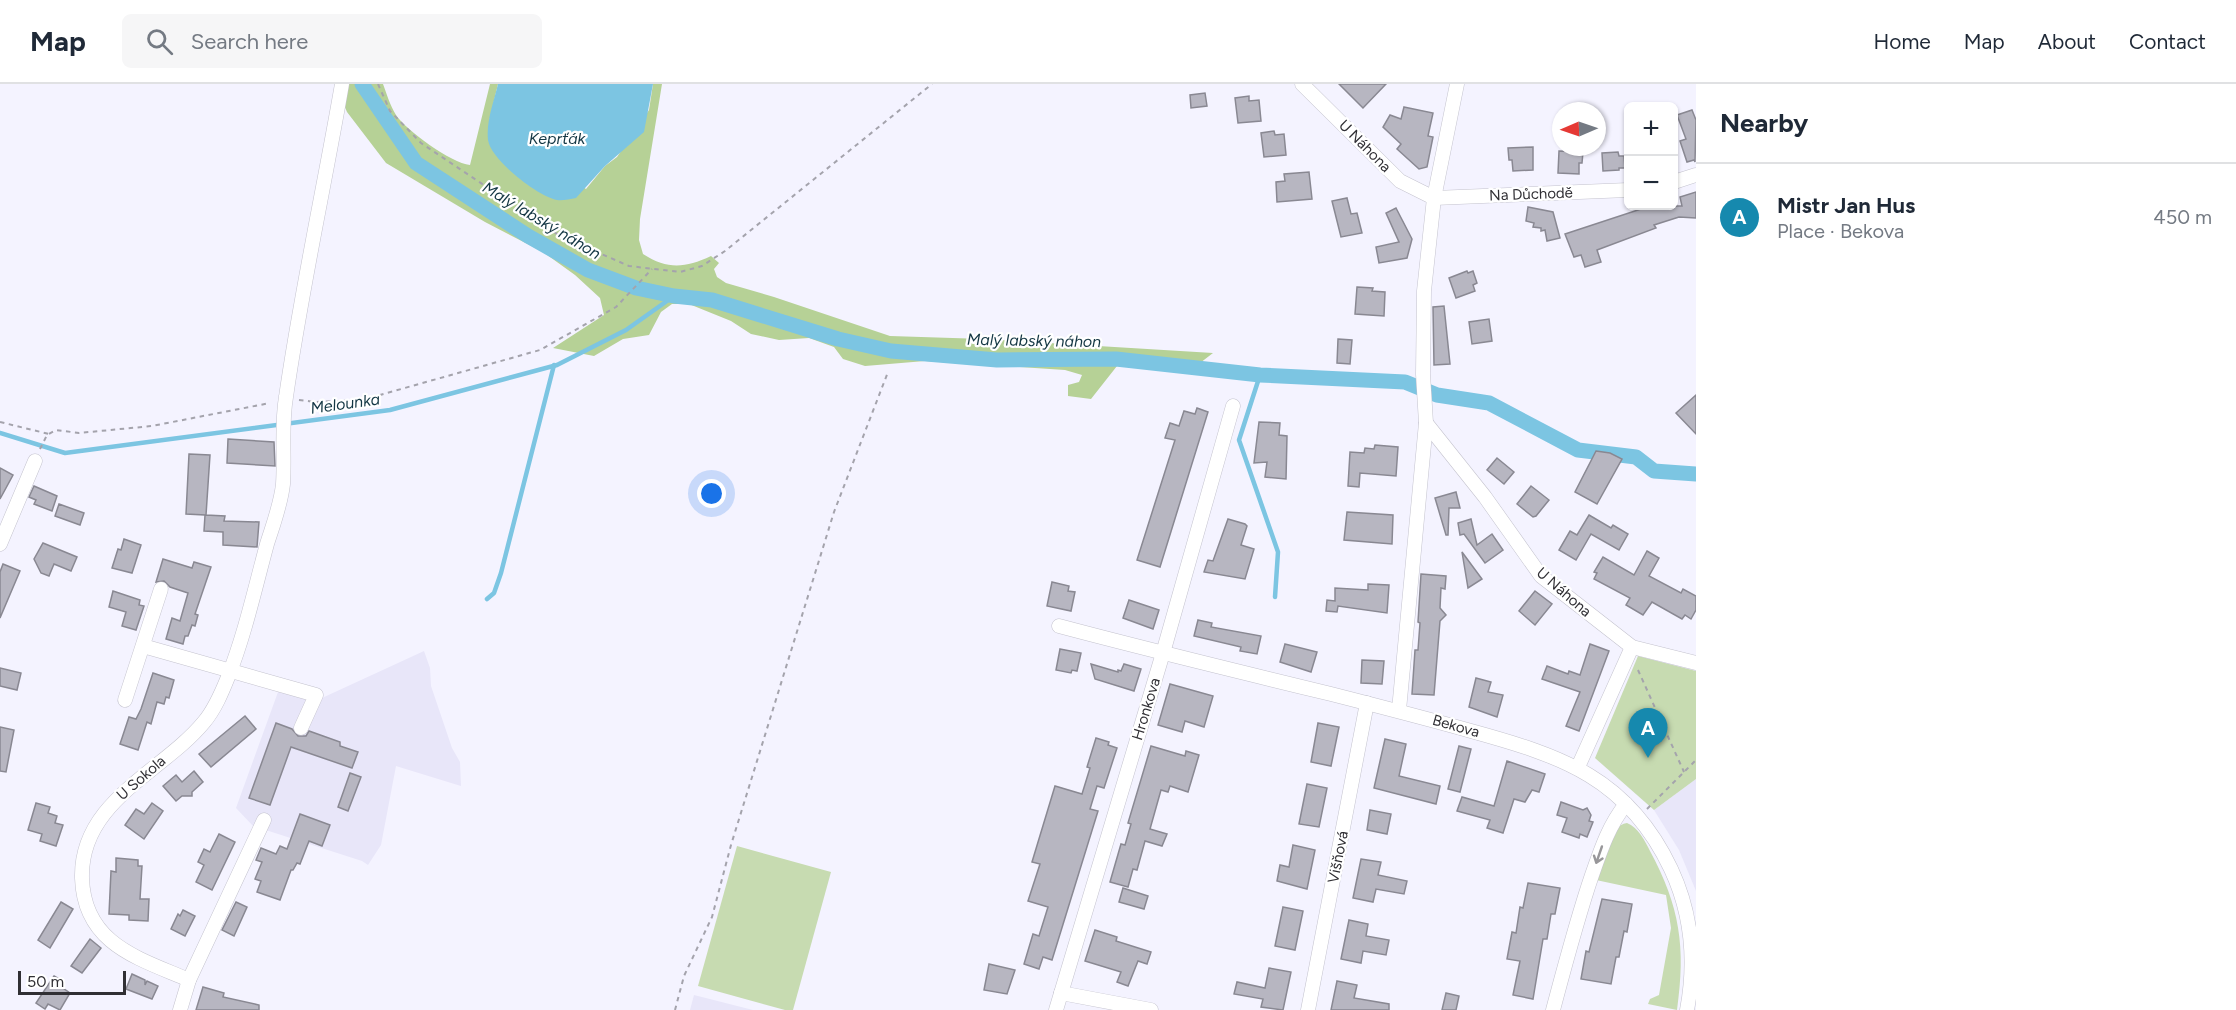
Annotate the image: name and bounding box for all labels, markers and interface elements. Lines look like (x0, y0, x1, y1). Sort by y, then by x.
search box (122, 14, 542, 68)
text: Map (30, 24, 86, 58)
icon: search (143, 25, 176, 58)
text: Search here (191, 28, 308, 55)
text: Home (1874, 29, 1931, 54)
text: Map (1964, 29, 2005, 54)
text: About (2038, 29, 2096, 54)
text: Contact (2129, 29, 2206, 54)
north arrow (1552, 102, 1606, 156)
map controls (1624, 102, 1678, 210)
button: + (1624, 102, 1678, 156)
text: Nearby (1720, 107, 1808, 139)
street label: U Náhona (1335, 116, 1395, 176)
water label: Keprťák (529, 129, 587, 148)
button: − (1624, 156, 1678, 210)
water label: Malý labský náhon (479, 178, 604, 263)
street label: Na Důchodě (1489, 184, 1573, 204)
text: Mistr Jan Hus (1777, 192, 1915, 219)
text: A (1732, 205, 1747, 229)
text: 450 m (2153, 205, 2212, 229)
text: Place · Bekova (1777, 219, 1904, 243)
water label: Malý labský náhon (967, 330, 1101, 351)
water label: Melounka (309, 389, 381, 418)
your location (697, 479, 726, 508)
street label: U Náhona (1533, 563, 1595, 621)
street label: Hronkova (1128, 676, 1164, 742)
pin: A (1628, 708, 1668, 758)
street label: Bekova (1430, 711, 1482, 741)
street label: U Sokola (113, 752, 169, 804)
street label: Višňová (1324, 829, 1352, 885)
one-way arrow (1593, 845, 1604, 864)
scale bar (18, 968, 126, 996)
text: 50 m (27, 972, 64, 991)

